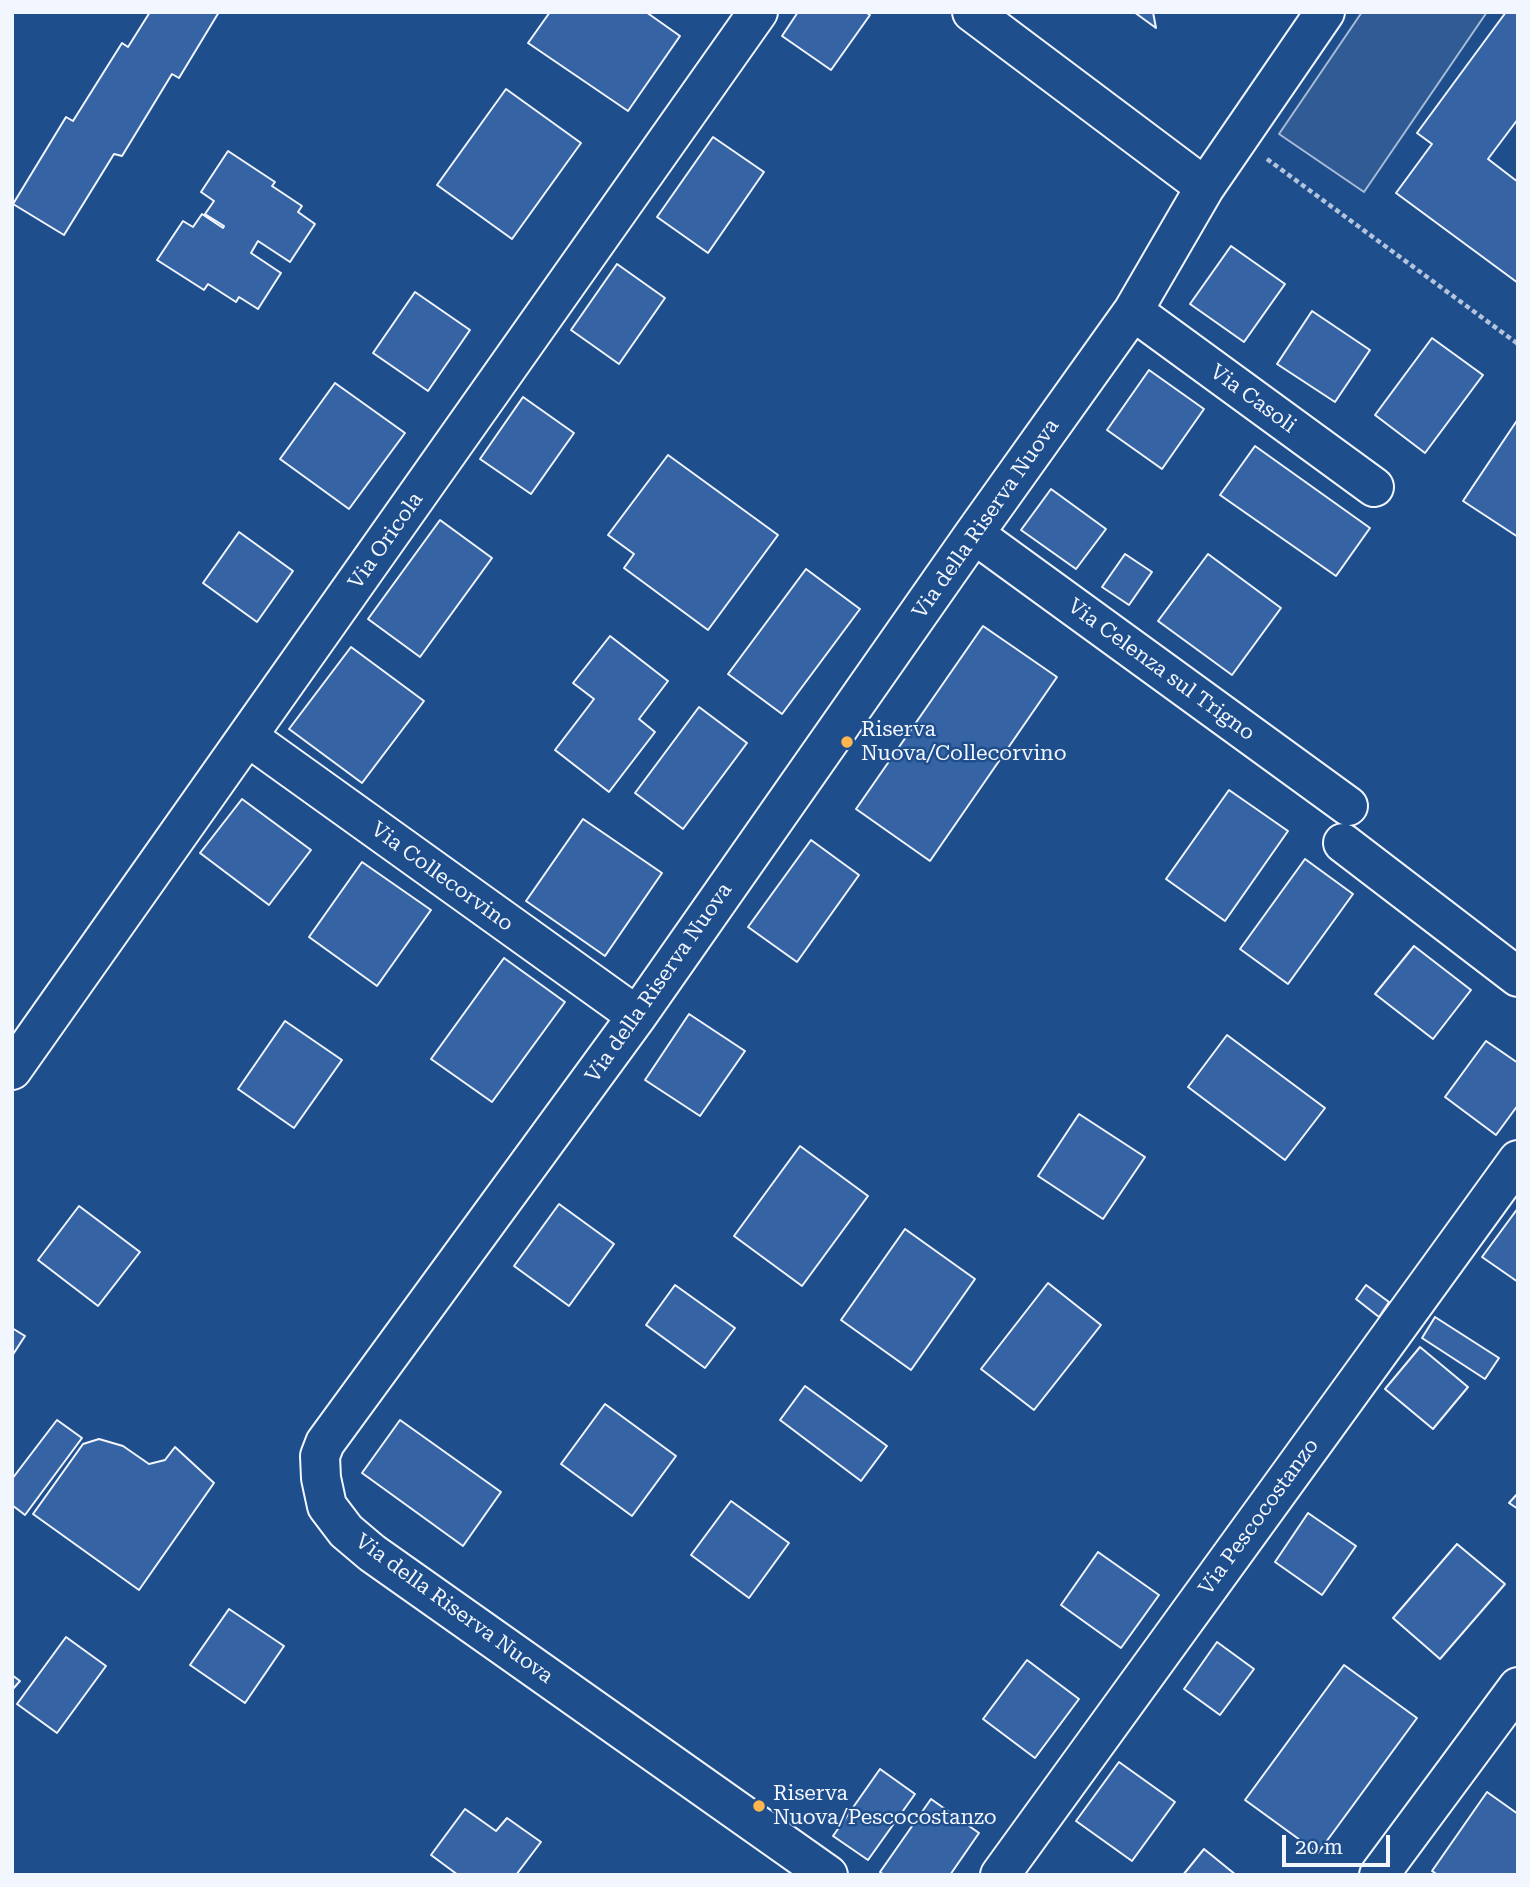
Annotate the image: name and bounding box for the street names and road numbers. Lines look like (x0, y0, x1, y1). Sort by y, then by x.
street label: Via Casoli (1205, 359, 1301, 439)
street label: Via della Riserva Nuova (907, 414, 1065, 624)
street label: Via Oricola (343, 488, 429, 594)
street label: Via Celenza sul Trigno (1063, 594, 1259, 746)
street label: Via Collecorvino (366, 817, 518, 937)
street label: Via della Riserva Nuova (580, 878, 738, 1088)
street label: Via Pescocostanzo (1194, 1434, 1324, 1600)
street label: Via della Riserva Nuova (350, 1529, 558, 1689)

